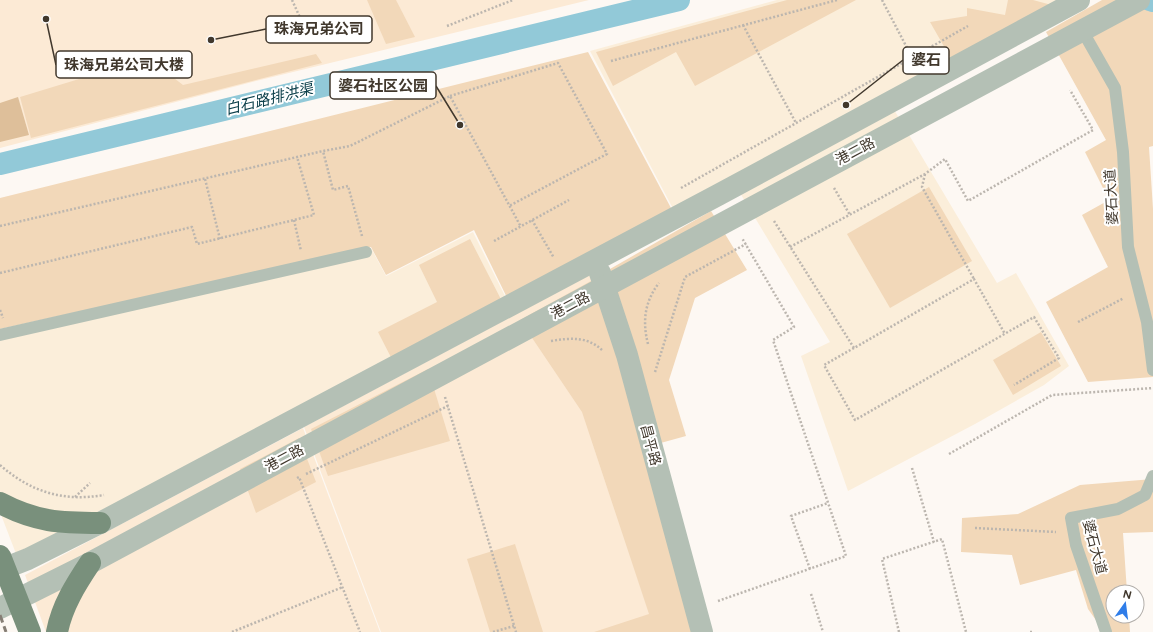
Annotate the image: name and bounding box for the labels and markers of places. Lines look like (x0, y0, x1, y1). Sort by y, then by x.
callout: 珠海兄弟公司 (266, 16, 372, 43)
callout: 婆石 (903, 47, 949, 74)
callout: 珠海兄弟公司大楼 (56, 51, 192, 78)
callout: 婆石社区公园 (330, 72, 436, 99)

